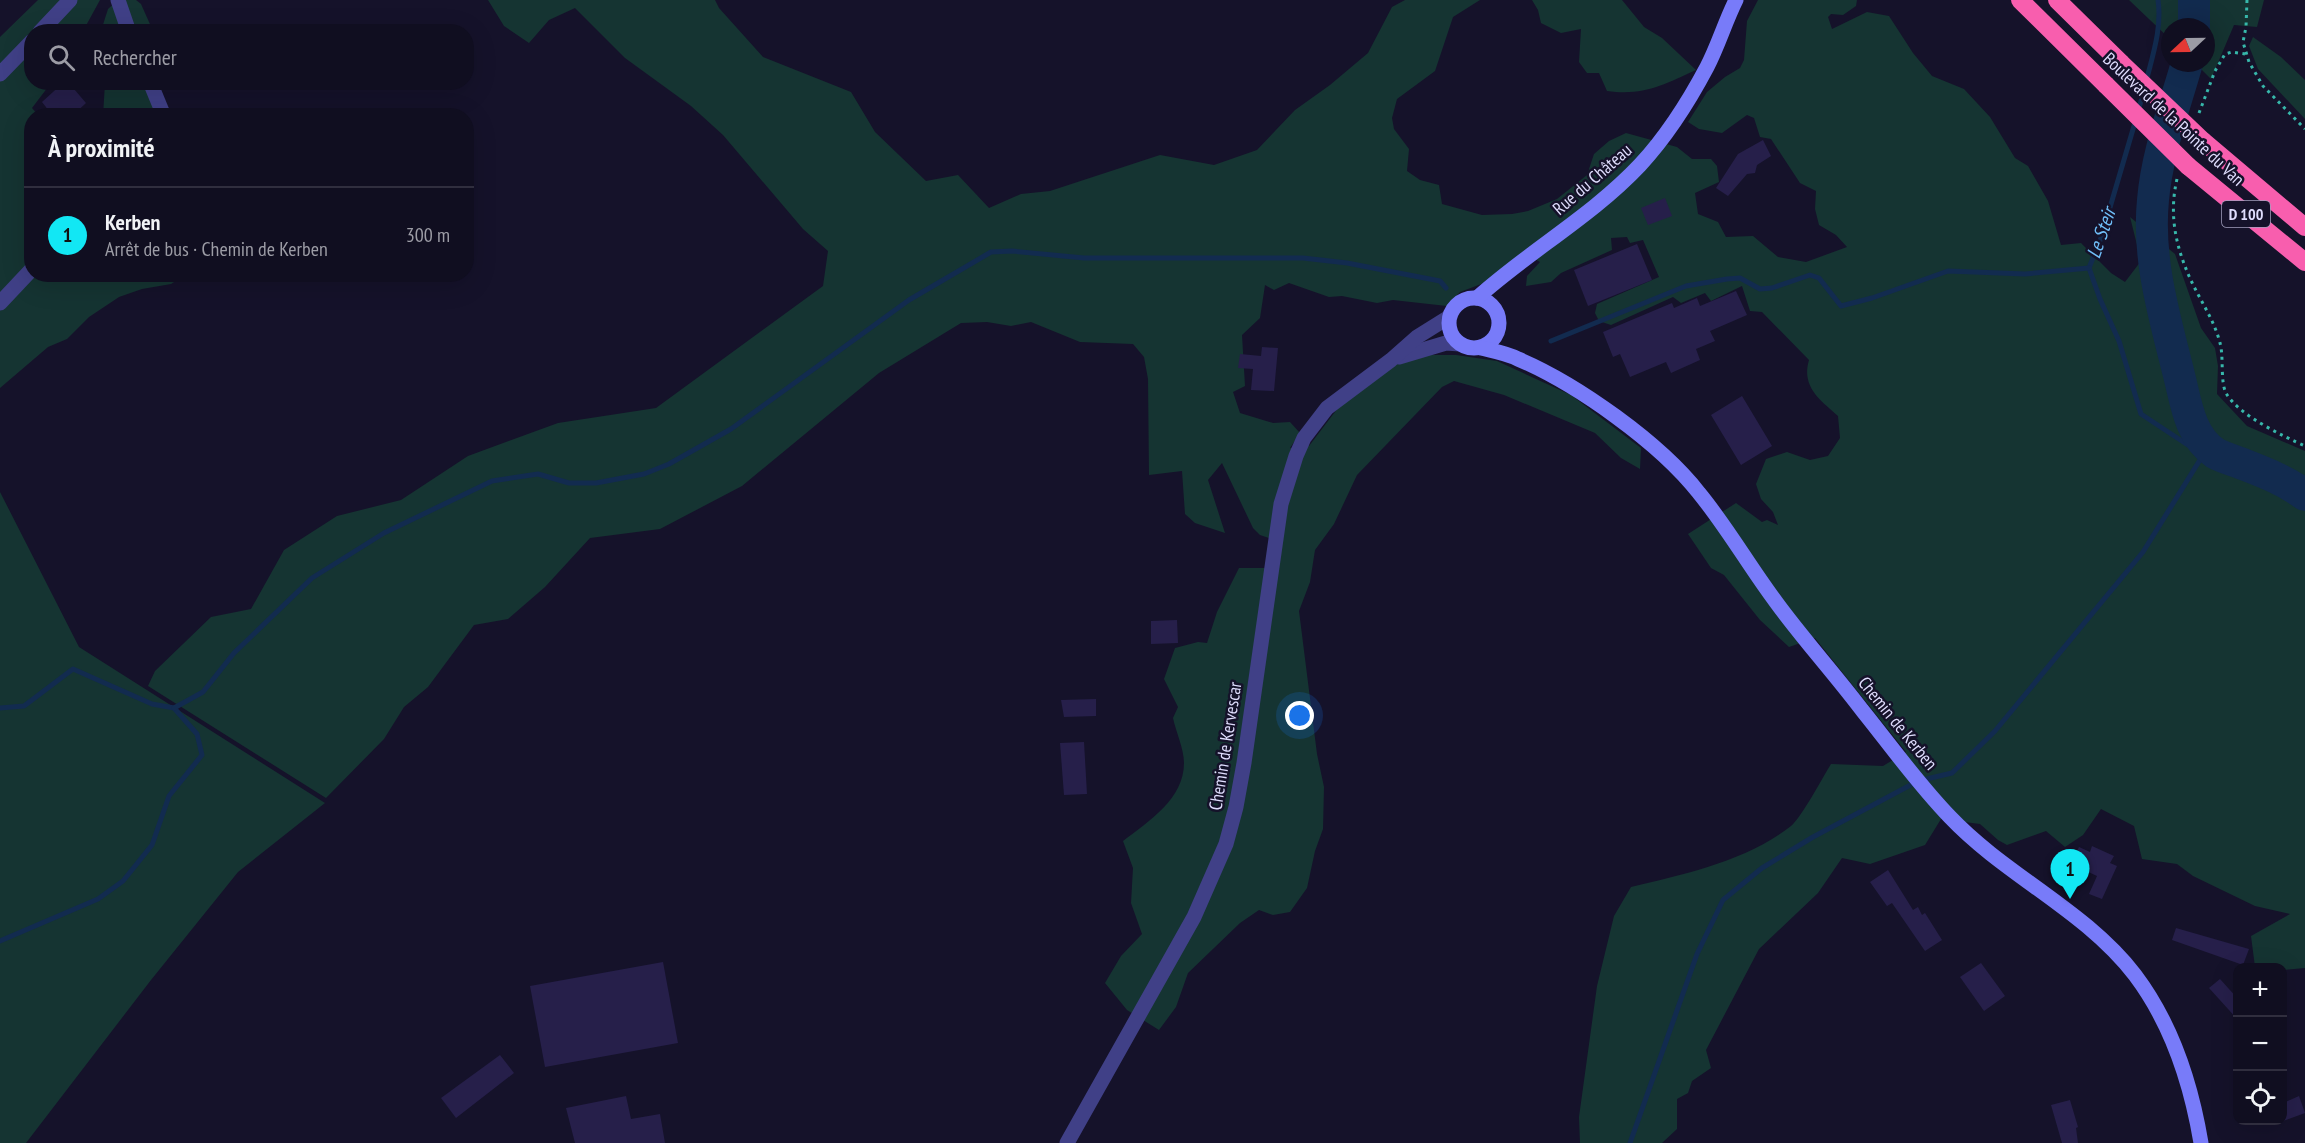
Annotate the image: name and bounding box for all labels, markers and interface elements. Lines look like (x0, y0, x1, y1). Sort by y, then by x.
north arrow (2161, 18, 2215, 72)
search box (24, 24, 474, 90)
icon: search (45, 41, 78, 74)
text: Rechercher (93, 43, 177, 71)
street label: Boulevard de la Pointe du Van (2098, 47, 2250, 191)
text: À proximité (48, 131, 155, 164)
street label: Rue du Château (1548, 138, 1636, 220)
road number: D 100 (2222, 201, 2270, 227)
water label: Le Steir (2080, 202, 2123, 262)
text: Kerben (105, 208, 160, 236)
text: 1 (63, 222, 72, 248)
text: 300 m (406, 222, 450, 248)
text: Arrêt de bus · Chemin de Kerben (105, 236, 328, 262)
street label: Chemin de Kerben (1853, 672, 1943, 774)
street label: Chemin de Kervescar (1204, 680, 1247, 812)
your location (1285, 701, 1314, 730)
pin: 1 (2050, 850, 2090, 899)
map controls (2233, 963, 2287, 1125)
button: + (2233, 963, 2287, 1017)
button: − (2233, 1017, 2287, 1071)
button: locate (2233, 1071, 2287, 1125)

